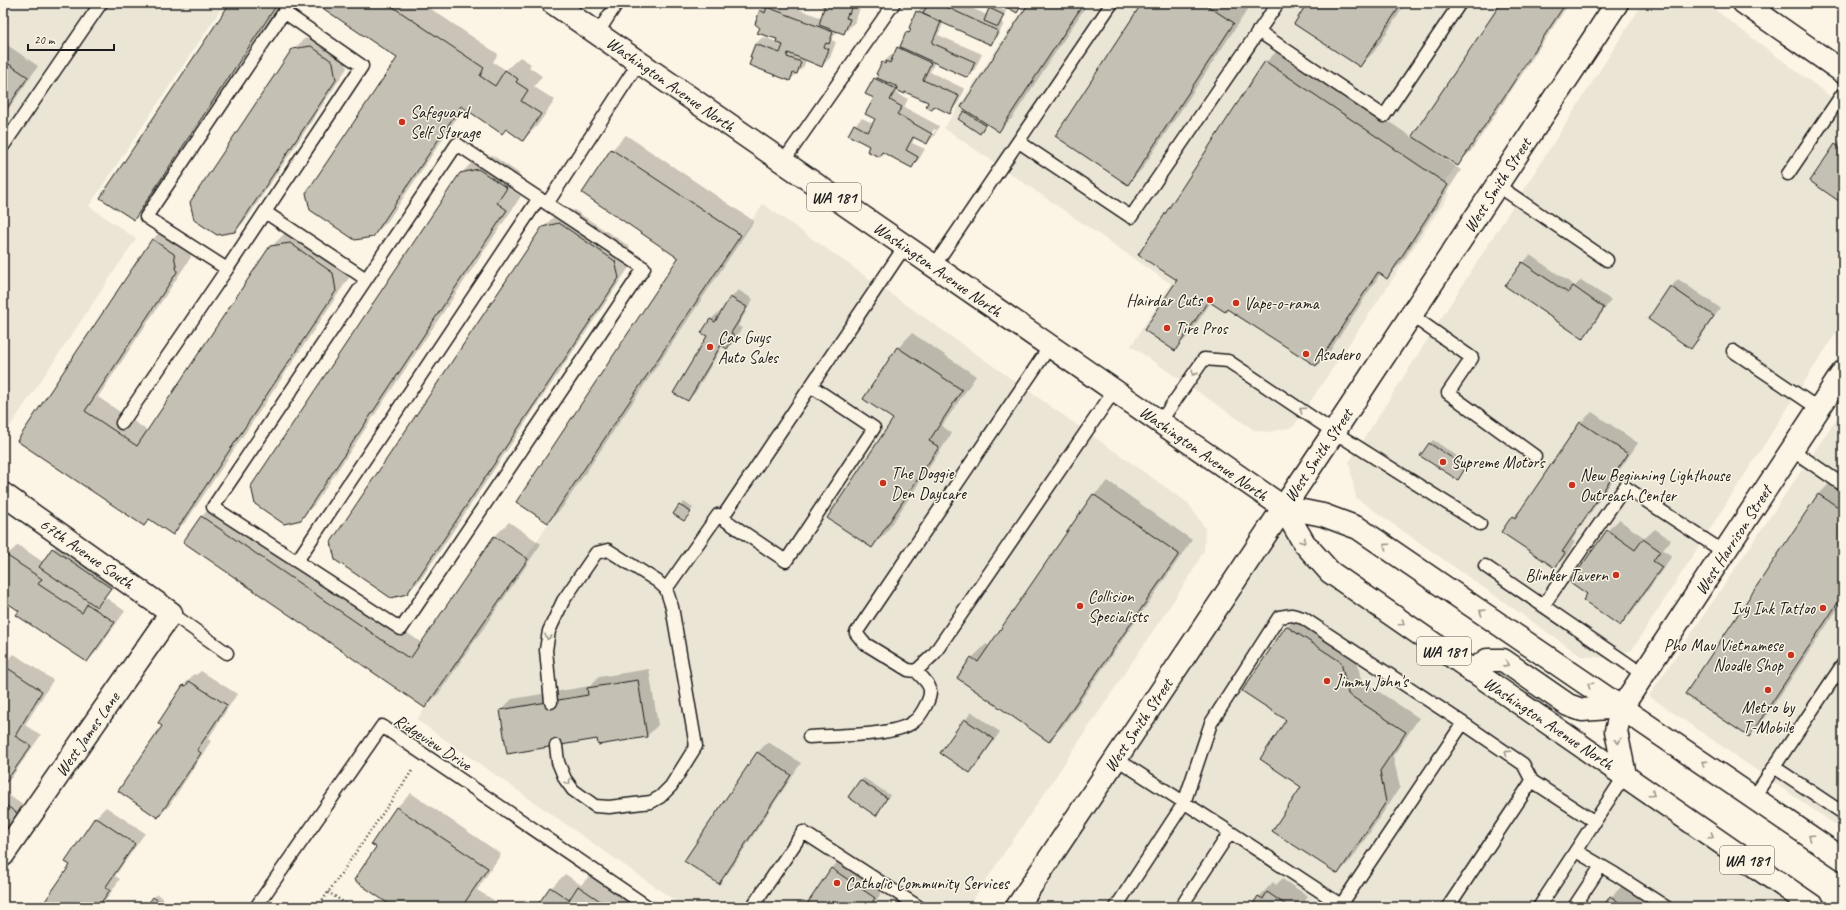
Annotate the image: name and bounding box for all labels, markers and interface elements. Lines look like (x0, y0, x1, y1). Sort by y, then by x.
scale bar (28, 26, 114, 52)
text: 20 m (34, 32, 56, 48)
street label: Washington Avenue North (602, 32, 740, 137)
place label: Safeguard Self Storage (410, 102, 482, 143)
marker: Safeguard Self Storage (397, 117, 407, 127)
street label: West Smith Street (1459, 132, 1537, 236)
road number: WA 181 (807, 183, 861, 211)
street label: Washington Avenue North (869, 217, 1007, 322)
place label: Hairdar Cuts (1126, 290, 1203, 311)
place label: Vape-o-rama (1244, 293, 1320, 314)
marker: Hairdar Cuts (1205, 295, 1215, 305)
marker: Vape-o-rama (1231, 298, 1241, 308)
place label: Tire Pros (1175, 318, 1230, 339)
marker: Tire Pros (1162, 323, 1172, 333)
place label: Car Guys Auto Sales (718, 327, 780, 368)
marker: Car Guys Auto Sales (705, 342, 715, 352)
place label: Asadero (1314, 344, 1361, 365)
marker: Asadero (1301, 349, 1311, 359)
one-way arrow (1192, 369, 1199, 376)
street label: Washington Avenue North (1135, 401, 1273, 506)
street label: West Smith Street (1279, 403, 1359, 506)
one-way arrow (1299, 407, 1306, 415)
place label: Supreme Motors (1451, 452, 1546, 473)
marker: Supreme Motors (1438, 457, 1448, 467)
place label: The Doggie Den Daycare (891, 463, 967, 504)
place label: New Beginning Lighthouse Outreach Center (1580, 465, 1731, 506)
marker: The Doggie Den Daycare (878, 478, 888, 488)
marker: New Beginning Lighthouse Outreach Center (1567, 480, 1577, 490)
street label: West Harrison Street (1690, 480, 1778, 599)
street label: 67th Avenue South (36, 513, 139, 594)
one-way arrow (1298, 536, 1305, 543)
one-way arrow (1383, 543, 1390, 551)
place label: Blinker Tavern (1525, 565, 1609, 586)
marker: Blinker Tavern (1611, 570, 1621, 580)
place label: Collision Specialists (1088, 586, 1150, 627)
place label: Ivy Ink Tattoo (1731, 598, 1816, 619)
marker: Collision Specialists (1075, 601, 1085, 611)
marker: Ivy Ink Tattoo (1818, 603, 1828, 613)
one-way arrow (1480, 610, 1487, 617)
one-way arrow (1398, 618, 1405, 625)
one-way arrow (545, 634, 553, 640)
place label: Pho Mau Vietnamese Noodle Shop (1664, 635, 1785, 676)
road number: WA 181 (1417, 637, 1471, 665)
marker: Pho Mau Vietnamese Noodle Shop (1786, 650, 1796, 660)
one-way arrow (1502, 659, 1509, 666)
place label: Jimmy John's (1334, 671, 1410, 692)
street label: Washington Avenue North (1480, 672, 1619, 775)
street label: West Smith Street (1099, 673, 1179, 776)
marker: Jimmy John's (1322, 676, 1332, 686)
one-way arrow (1587, 682, 1594, 690)
marker: Metro by T-Mobile (1763, 685, 1773, 695)
street label: West James Lane (51, 687, 125, 781)
place label: Metro by T-Mobile (1742, 697, 1796, 738)
street label: Ridgeview Drive (390, 710, 477, 776)
one-way arrow (1613, 738, 1622, 744)
one-way arrow (1504, 751, 1511, 758)
one-way arrow (1701, 760, 1708, 768)
one-way arrow (563, 778, 570, 785)
one-way arrow (1648, 789, 1655, 797)
one-way arrow (1707, 831, 1714, 838)
one-way arrow (1808, 834, 1815, 842)
road number: WA 181 (1720, 846, 1774, 874)
place label: Catholic Community Services (845, 873, 1011, 894)
marker: Catholic Community Services (832, 878, 842, 888)

